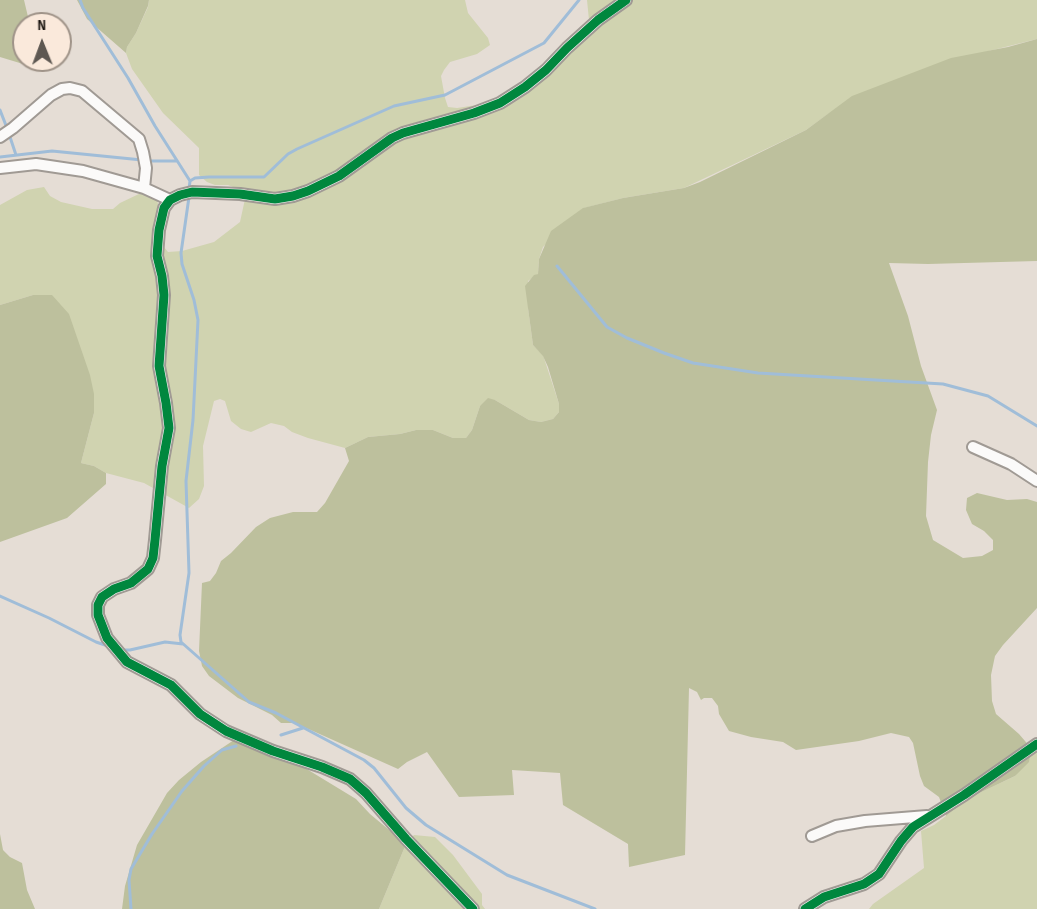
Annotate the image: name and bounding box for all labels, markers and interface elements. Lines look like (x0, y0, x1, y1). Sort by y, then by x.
north arrow (12, 12, 72, 72)
text: N (37, 16, 46, 35)

